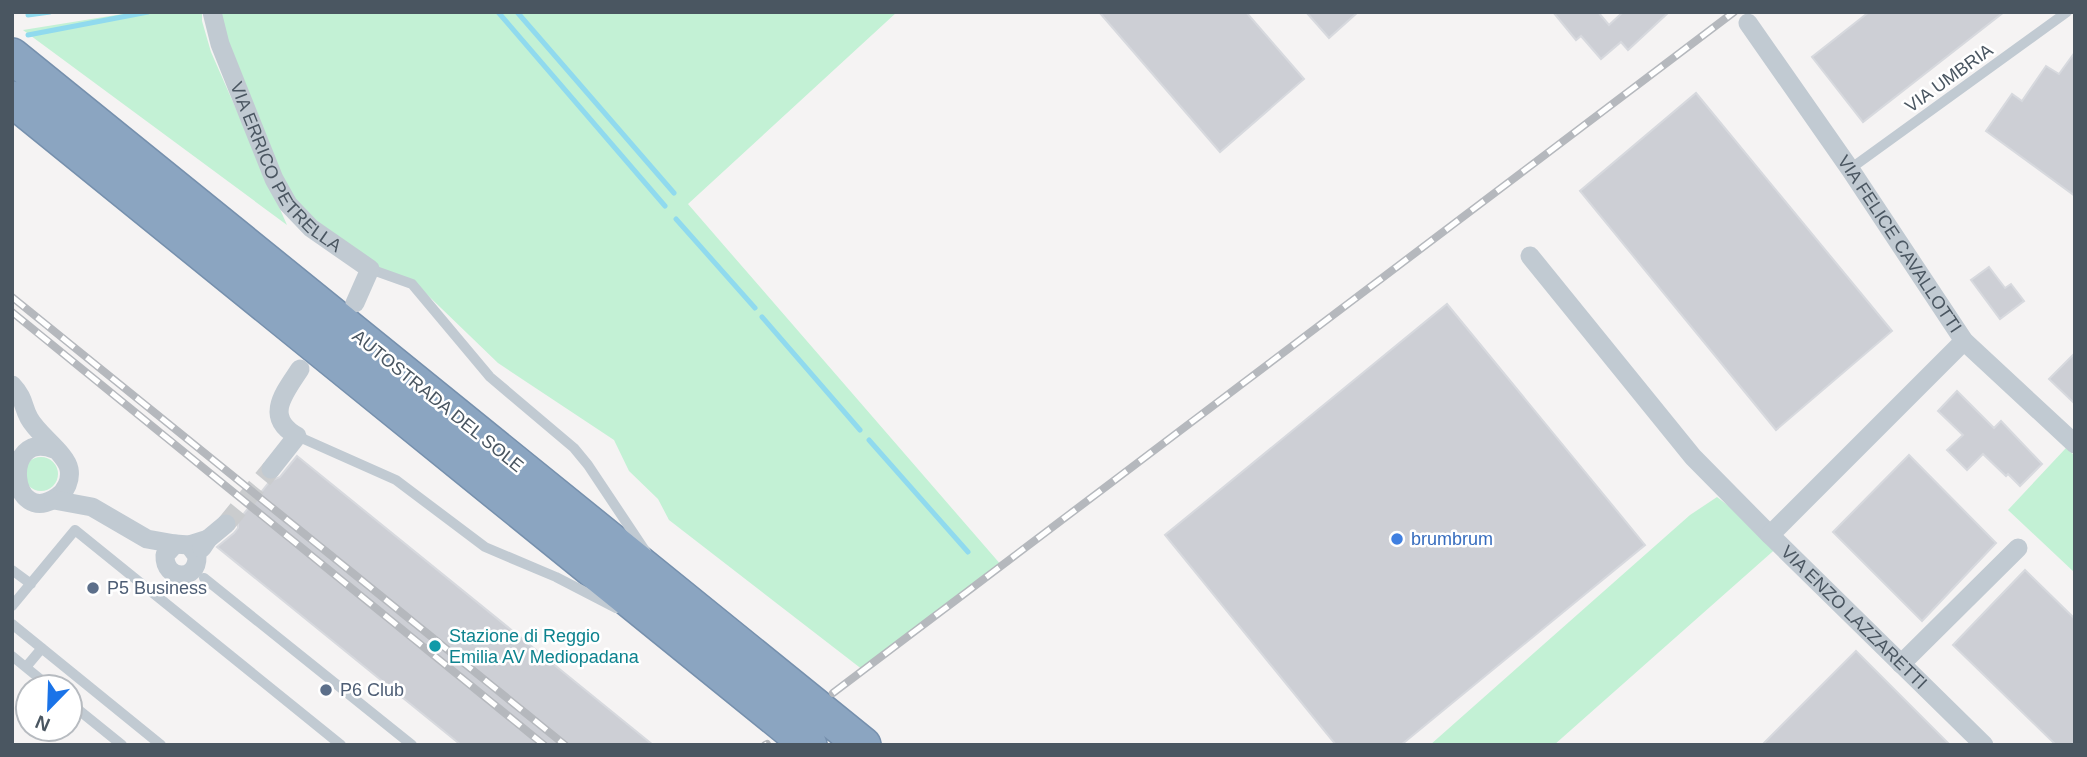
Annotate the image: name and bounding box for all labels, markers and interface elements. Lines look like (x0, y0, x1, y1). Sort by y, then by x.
street label: VIA UMBRIA (1901, 40, 1997, 116)
street label: VIA ERRICO PETRELLA (226, 79, 345, 256)
street label: VIA FELICE CAVALLOTTI (1834, 151, 1966, 336)
street label: AUTOSTRADA DEL SOLE (349, 326, 527, 476)
place label: brumbrum (1411, 529, 1493, 549)
marker: brumbrum (1389, 531, 1405, 547)
street label: VIA ENZO LAZZARETTI (1777, 542, 1931, 693)
place label: P5 Business (107, 578, 207, 598)
marker: P5 Business (85, 580, 101, 596)
place label: Stazione di Reggio Emilia AV Mediopadana (449, 626, 640, 667)
marker: Stazione di Reggio Emilia AV Mediopadana (427, 638, 443, 654)
north arrow (14, 673, 84, 743)
place label: P6 Club (340, 680, 404, 700)
marker: P6 Club (318, 682, 334, 698)
text: N (32, 711, 53, 736)

